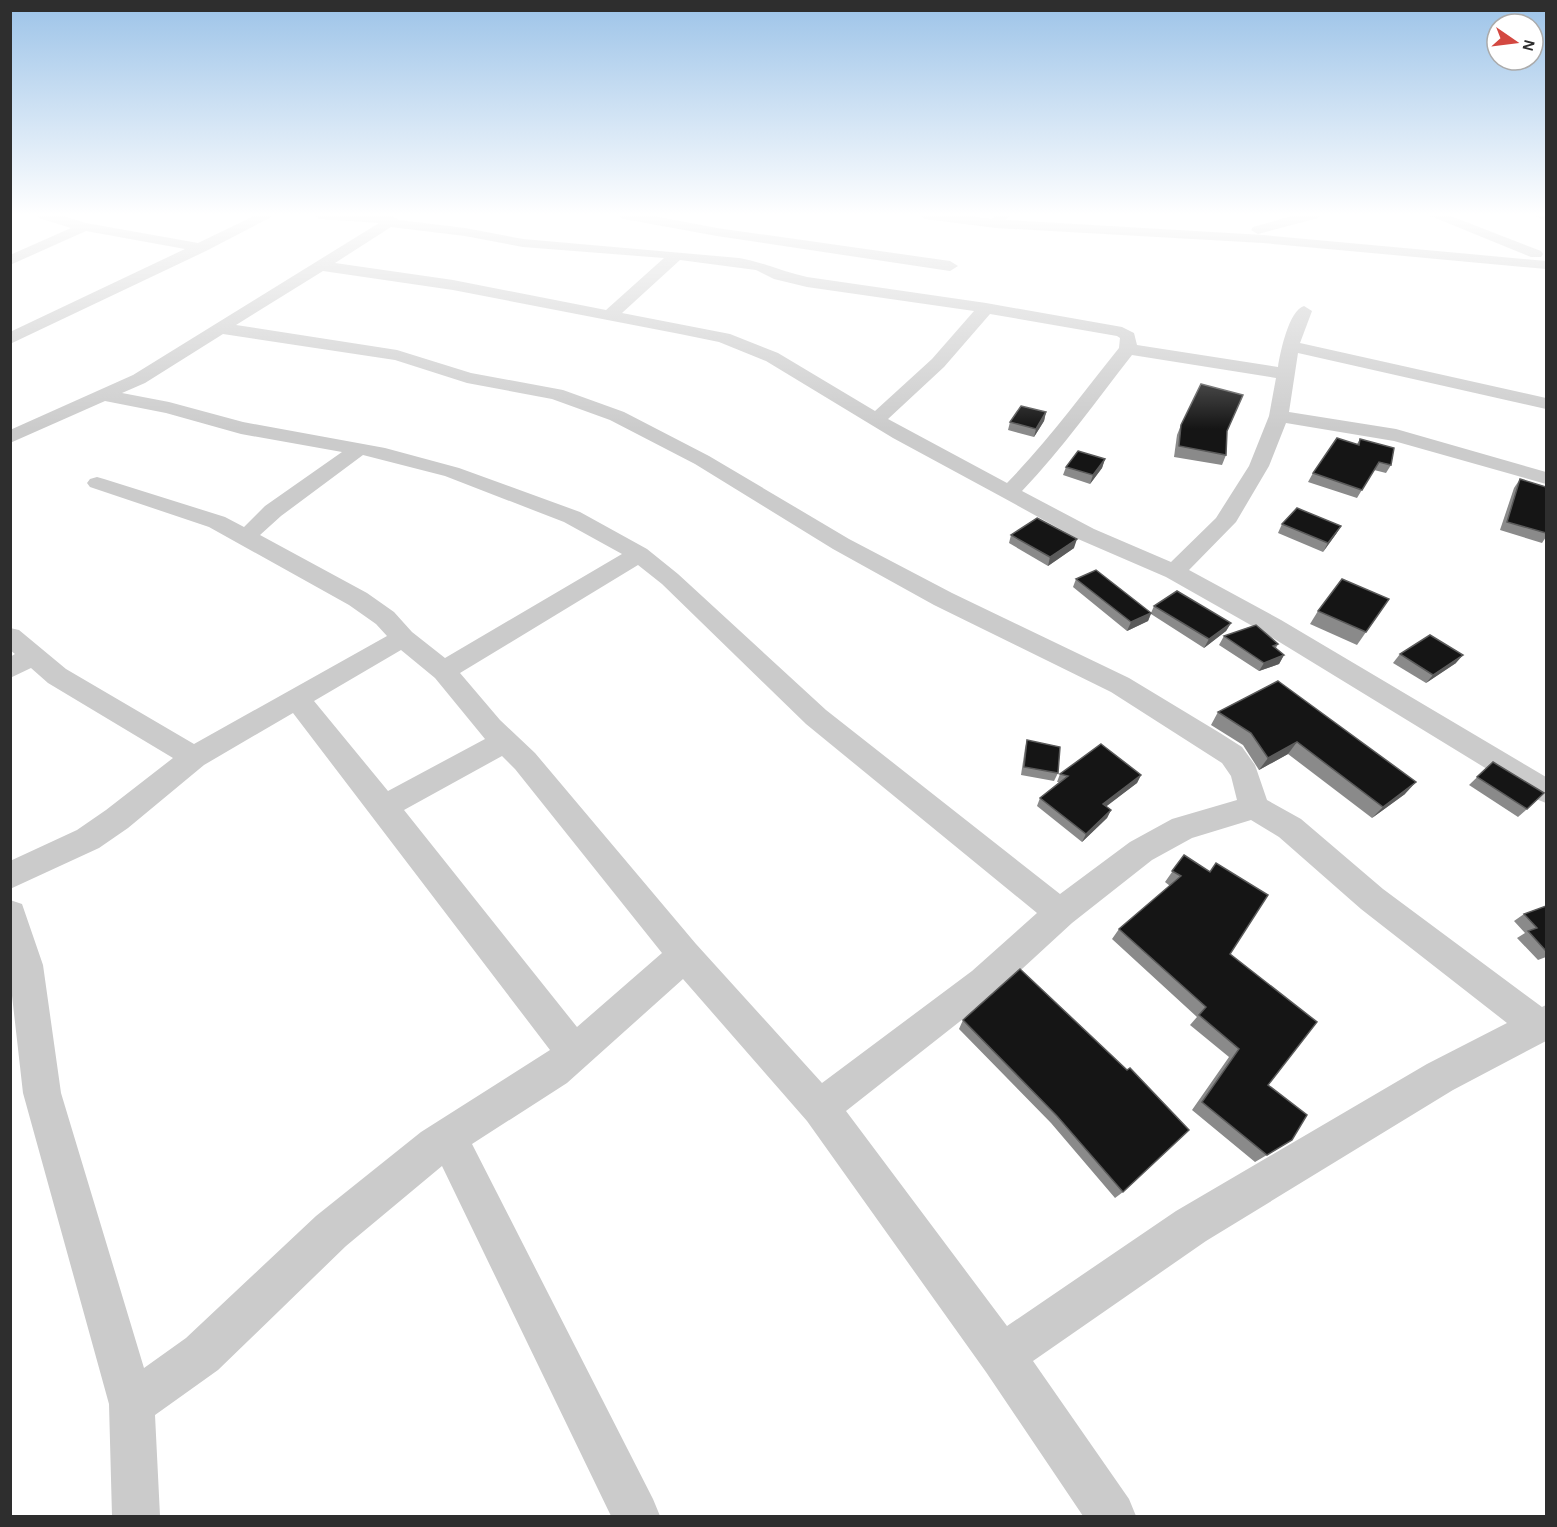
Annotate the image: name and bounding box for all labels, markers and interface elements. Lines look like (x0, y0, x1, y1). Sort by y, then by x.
north arrow (1485, 12, 1545, 72)
text: N (1519, 38, 1538, 53)

